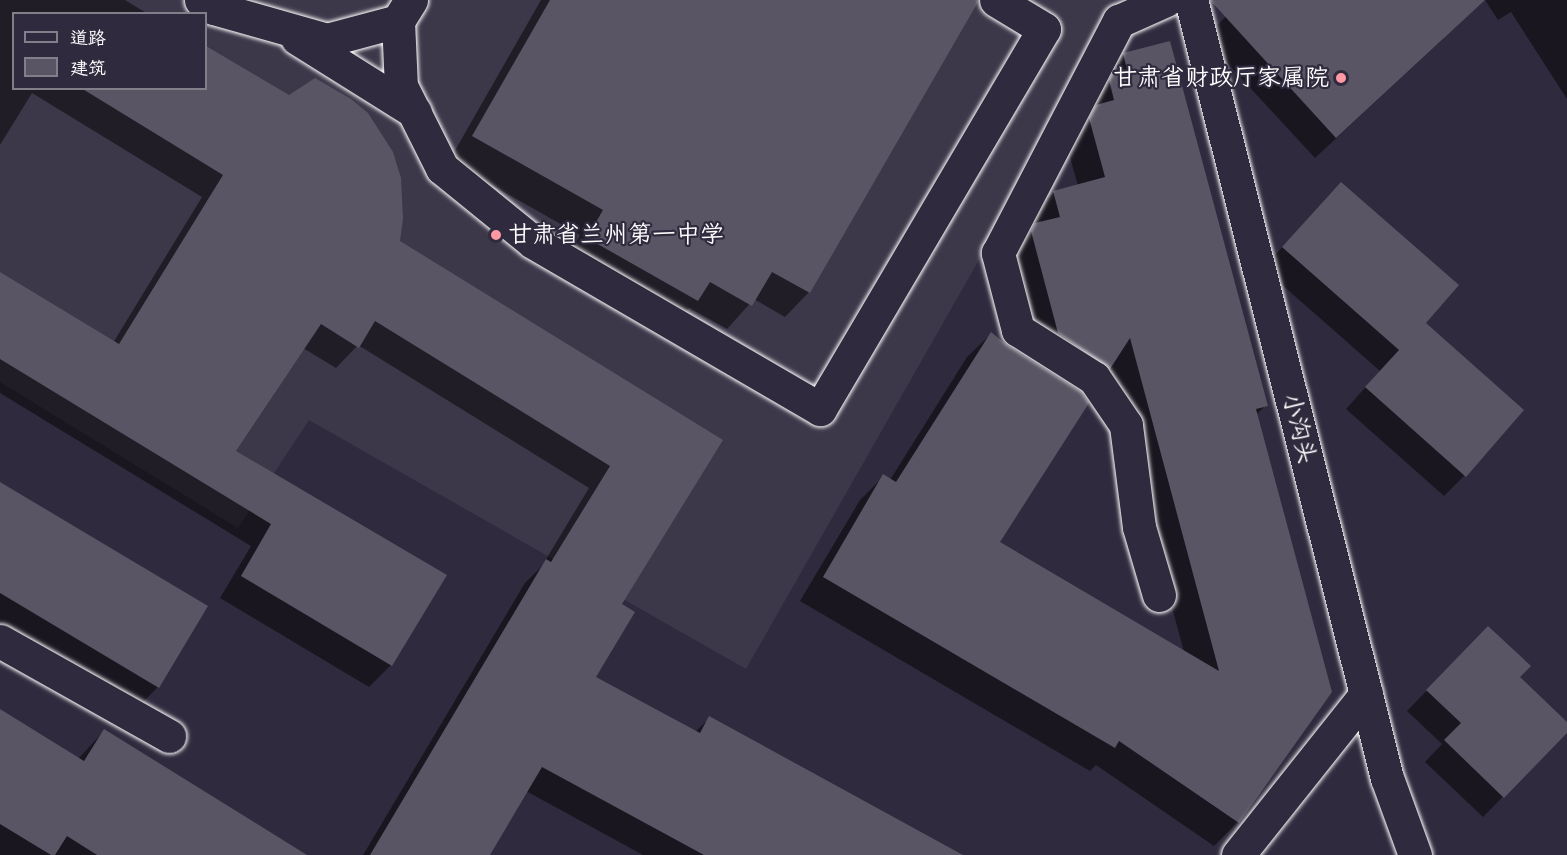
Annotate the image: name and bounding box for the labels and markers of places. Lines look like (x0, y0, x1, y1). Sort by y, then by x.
place label: 甘肃省财政厅家属院 (1113, 64, 1329, 92)
marker: 甘肃省财政厅家属院 (1334, 71, 1348, 85)
place label: 甘肃省兰州第一中学 (508, 221, 724, 249)
marker: 甘肃省兰州第一中学 (489, 228, 503, 242)

